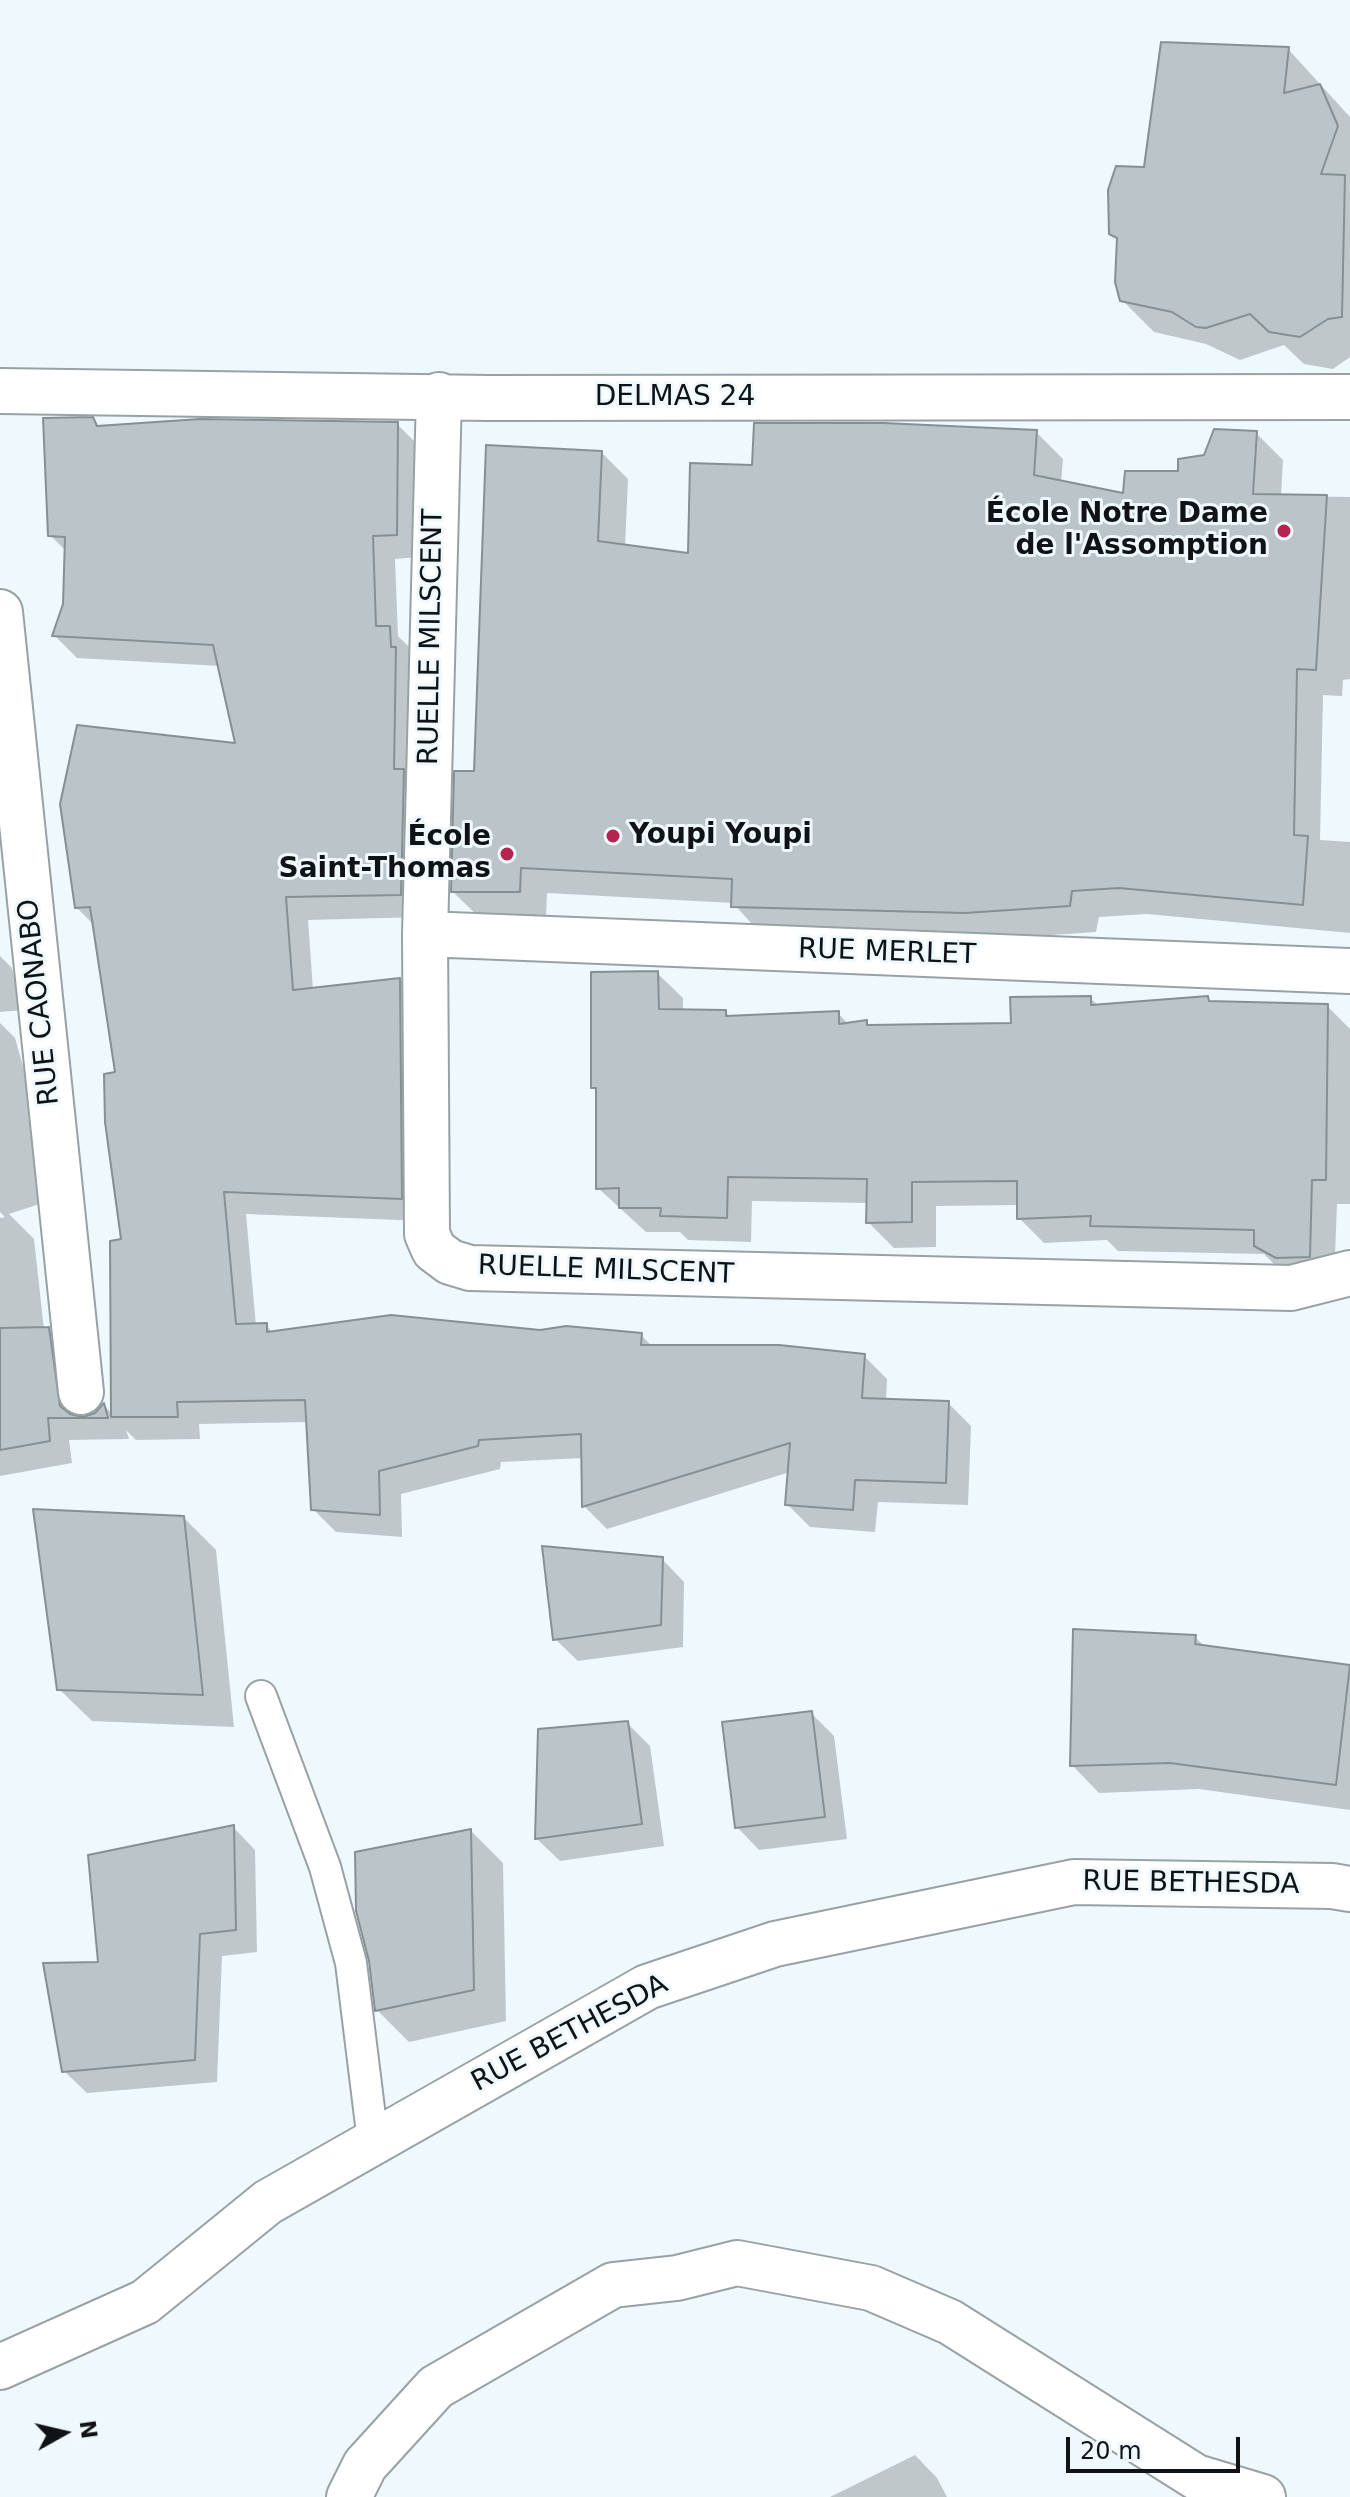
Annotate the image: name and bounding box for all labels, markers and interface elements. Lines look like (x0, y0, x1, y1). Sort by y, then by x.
street label: DELMAS 24 (595, 381, 755, 415)
place label: École Notre Dame de l'Assomption (986, 498, 1268, 564)
street label: RUELLE MILSCENT (413, 508, 451, 766)
marker: École Notre Dame de l'Assomption (1275, 522, 1293, 540)
place label: Youpi Youpi (629, 819, 812, 853)
place label: École Saint-Thomas (279, 821, 491, 887)
marker: Youpi Youpi (604, 827, 622, 845)
marker: École Saint-Thomas (498, 845, 516, 863)
street label: RUE CAONABO (12, 897, 68, 1107)
street label: RUE MERLET (797, 933, 977, 973)
street label: RUELLE MILSCENT (477, 1250, 735, 1292)
street label: RUE BETHESDA (1082, 1865, 1300, 1903)
street label: RUE BETHESDA (466, 1968, 674, 2100)
north arrow (24, 2393, 104, 2473)
text: N (75, 2419, 102, 2440)
scale bar (1070, 2421, 1244, 2471)
text: 20 m (1080, 2437, 1142, 2465)

